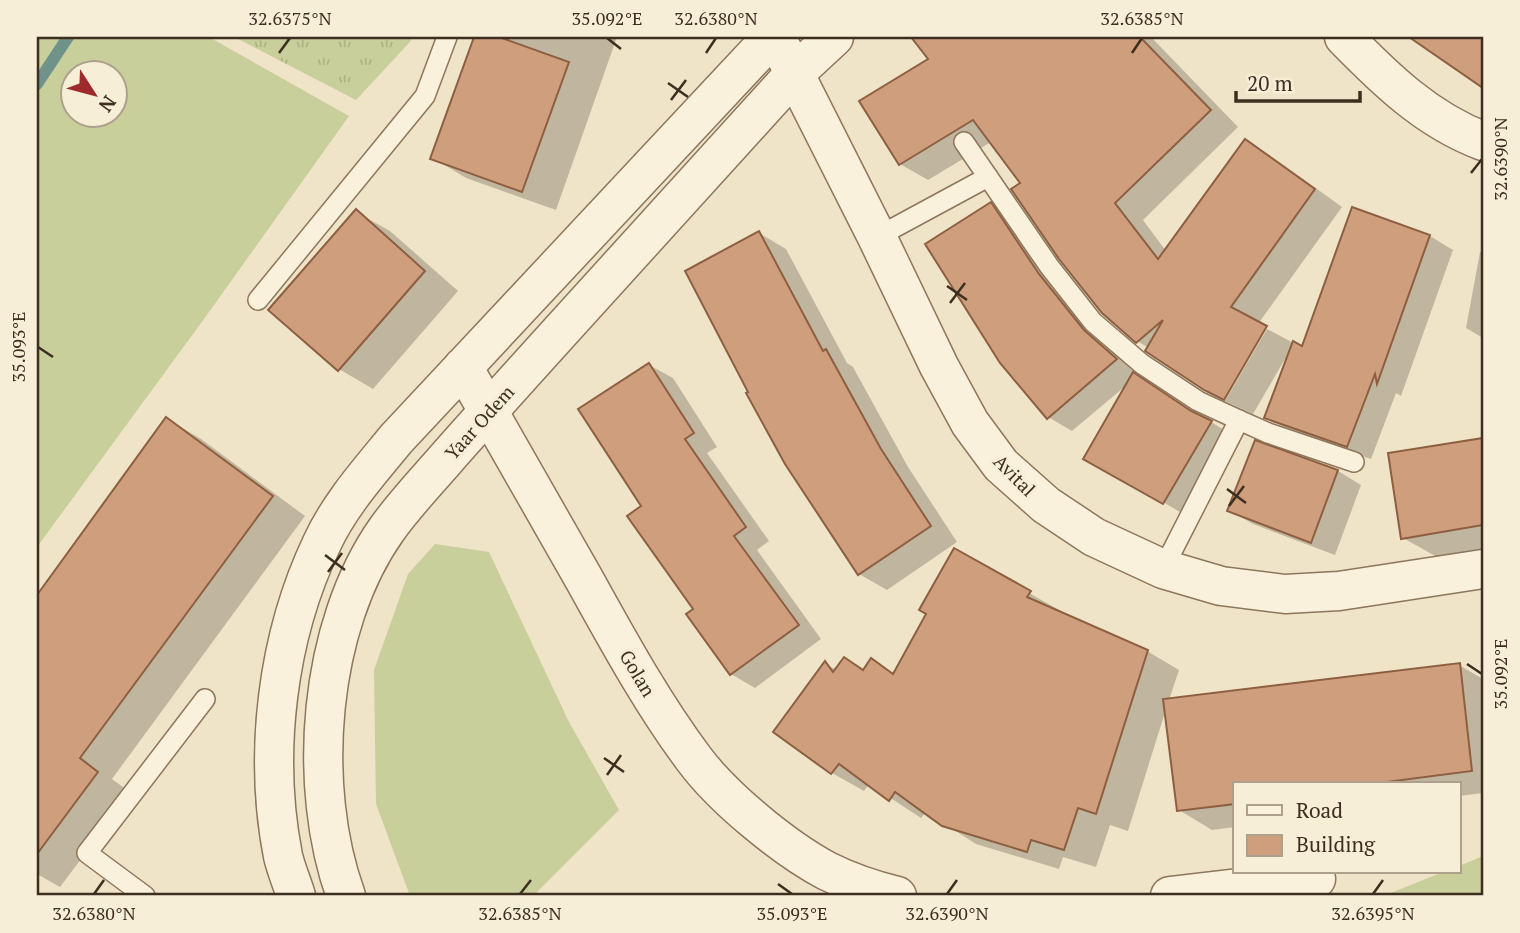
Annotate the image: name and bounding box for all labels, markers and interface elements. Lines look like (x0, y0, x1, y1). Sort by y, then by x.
text: 32.6375°N (248, 6, 332, 30)
text: 35.092°E (571, 6, 643, 30)
text: 32.6380°N (674, 6, 758, 30)
text: 32.6385°N (1100, 6, 1184, 30)
north arrow (60, 60, 130, 130)
scale bar (1236, 60, 1361, 104)
text: 20 m (1247, 69, 1293, 97)
text: N (93, 91, 123, 118)
text: 32.6390°N (1488, 117, 1512, 201)
text: 35.093°E (6, 311, 30, 383)
street label: Yaar Odem (439, 379, 520, 465)
street label: Avital (989, 449, 1041, 501)
text: 35.092°E (1488, 638, 1512, 710)
street label: Golan (614, 645, 662, 701)
legend (1233, 782, 1460, 874)
text: Road (1296, 796, 1343, 824)
text: Building (1296, 830, 1376, 858)
text: 32.6380°N (52, 901, 136, 925)
text: 32.6385°N (478, 901, 562, 925)
text: 35.093°E (756, 901, 828, 925)
text: 32.6390°N (905, 901, 989, 925)
text: 32.6395°N (1331, 901, 1415, 925)

